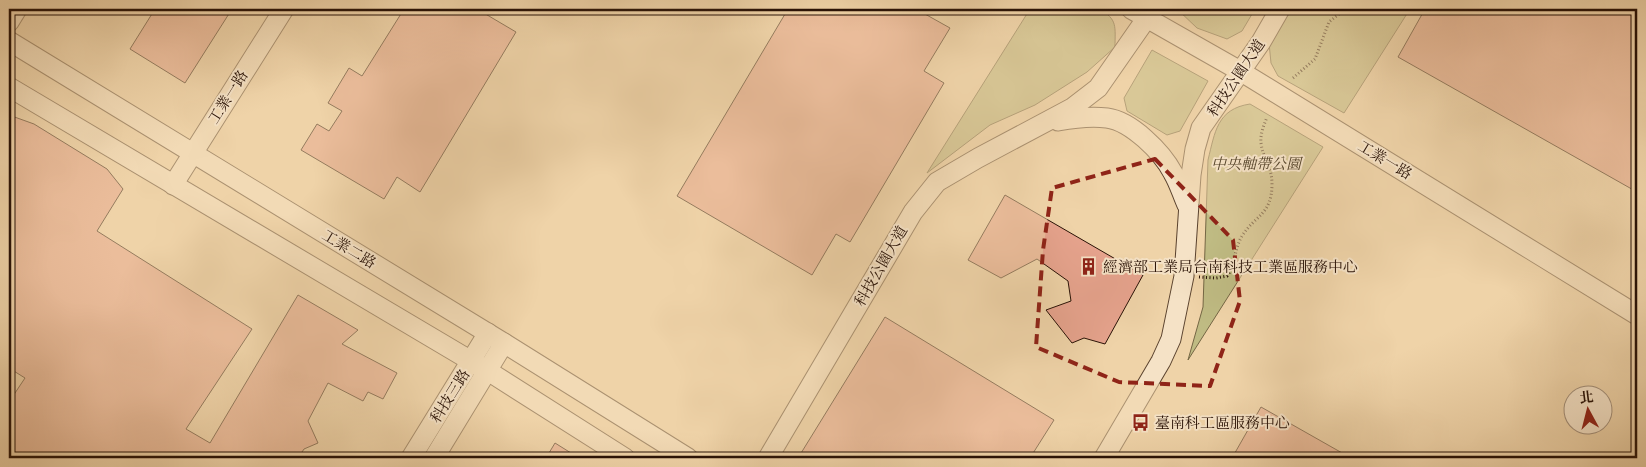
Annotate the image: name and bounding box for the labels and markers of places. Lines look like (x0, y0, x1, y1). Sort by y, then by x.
building icon: 經濟部工業局台南科技工業區服務中心 (1079, 257, 1099, 277)
place label: 經濟部工業局台南科技工業區服務中心 (1103, 257, 1358, 277)
bus stop icon: 臺南科工區服務中心 (1131, 413, 1151, 433)
place label: 臺南科工區服務中心 (1155, 413, 1290, 433)

